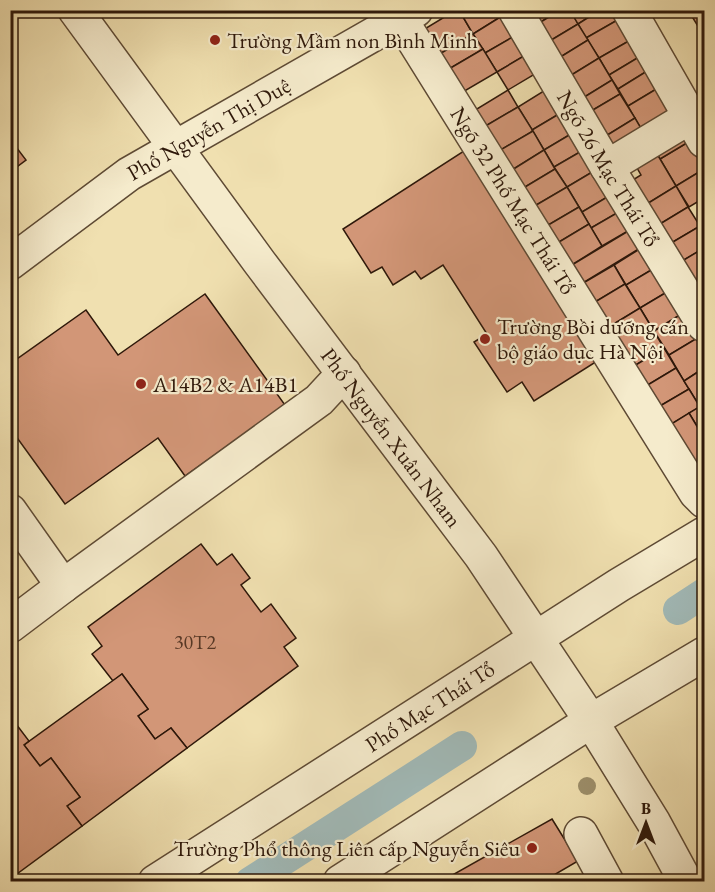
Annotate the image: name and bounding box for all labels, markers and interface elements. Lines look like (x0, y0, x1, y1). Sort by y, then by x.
place label: Trường Mầm non Bình Minh (227, 26, 478, 55)
marker: Trường Mầm non Bình Minh (208, 33, 222, 47)
street label: Phố Nguyễn Thị Duệ (121, 70, 296, 187)
street label: Ngõ 26 Mạc Thái Tổ (551, 85, 667, 252)
street label: Ngõ 32 Phố Mạc Thái Tổ (444, 101, 583, 300)
place label: Trường Bồi dưỡng cán bộ giáo dục Hà Nội (497, 312, 689, 366)
marker: Trường Bồi dưỡng cán bộ giáo dục Hà Nội (478, 332, 492, 346)
street label: Phố Nguyễn Xuân Nham (314, 342, 469, 533)
place label: A14B2 & A14B1 (152, 370, 298, 399)
marker: A14B2 & A14B1 (134, 377, 148, 391)
house number: 30T2 (174, 629, 216, 655)
street label: Phố Mạc Thái Tổ (359, 654, 500, 758)
north arrow (616, 793, 676, 853)
text: B (641, 798, 651, 819)
place label: Trường Phổ thông Liên cấp Nguyễn Siêu (173, 834, 520, 863)
marker: Trường Phổ thông Liên cấp Nguyễn Siêu (525, 841, 539, 855)

